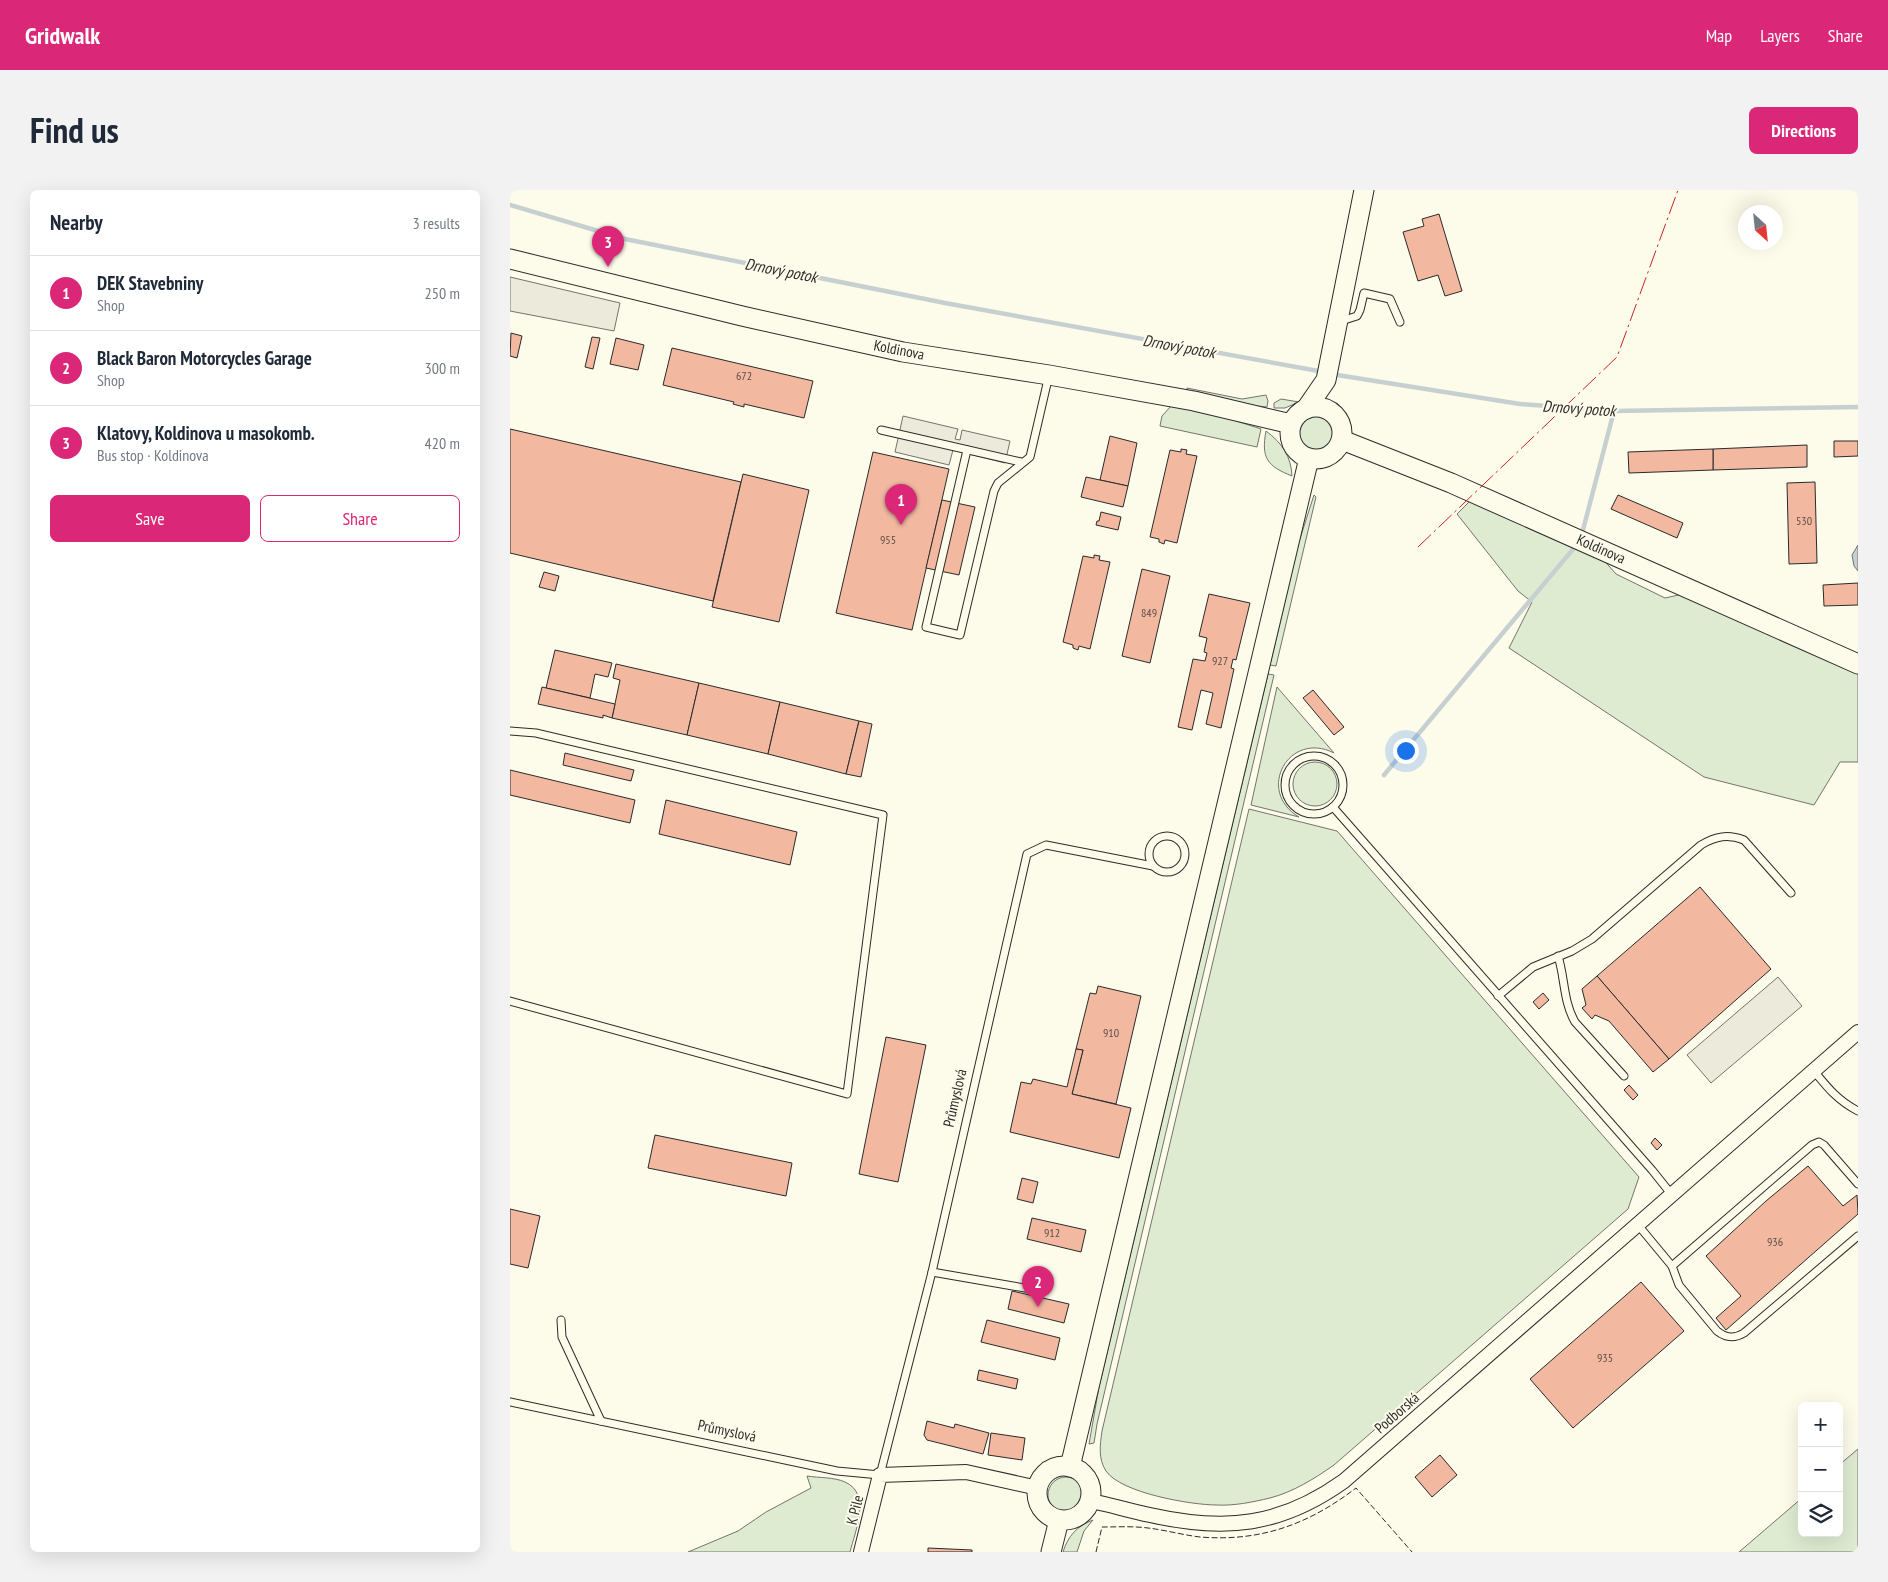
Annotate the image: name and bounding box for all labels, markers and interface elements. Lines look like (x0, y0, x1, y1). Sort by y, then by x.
text: Gridwalk (25, 20, 100, 51)
text: Map (1706, 24, 1732, 47)
text: Layers (1760, 24, 1800, 47)
text: Share (1828, 24, 1863, 47)
text: Find us (30, 107, 119, 153)
button: Directions (1749, 107, 1858, 154)
north arrow (1738, 205, 1783, 250)
text: Nearby (50, 209, 103, 236)
text: 3 results (413, 213, 460, 233)
pin: 3 (592, 226, 624, 267)
water label: Drnový potok (743, 253, 821, 287)
text: DEK Stavebniny (97, 271, 203, 295)
text: 1 (62, 283, 70, 303)
text: 250 m (425, 283, 460, 303)
text: Shop (97, 295, 125, 315)
water label: Drnový potok (1141, 330, 1219, 363)
street label: Koldinova (872, 335, 926, 364)
text: Black Baron Motorcycles Garage (97, 346, 312, 370)
text: 2 (62, 358, 70, 378)
text: 300 m (425, 358, 460, 378)
house number: 672 (736, 368, 752, 383)
text: Shop (97, 370, 125, 390)
water label: Drnový potok (1542, 395, 1618, 421)
text: Klatovy, Koldinova u masokomb. (97, 421, 315, 445)
text: 3 (62, 433, 70, 453)
text: 420 m (425, 433, 460, 453)
text: Bus stop · Koldinova (97, 445, 209, 465)
pin: 1 (885, 484, 917, 525)
button: Save (50, 495, 250, 542)
button: Share (260, 495, 460, 542)
house number: 530 (1796, 513, 1812, 528)
street label: Koldinova (1574, 529, 1628, 568)
house number: 955 (880, 532, 896, 547)
house number: 849 (1141, 605, 1157, 620)
house number: 927 (1212, 653, 1228, 668)
your location (1393, 738, 1419, 764)
house number: 910 (1103, 1025, 1119, 1040)
street label: Průmyslová (939, 1067, 970, 1129)
house number: 912 (1044, 1225, 1060, 1240)
house number: 936 (1767, 1234, 1783, 1249)
pin: 2 (1022, 1266, 1054, 1307)
house number: 935 (1597, 1350, 1613, 1365)
street label: Podborská (1370, 1388, 1423, 1437)
map controls (1798, 1402, 1843, 1537)
button: + (1798, 1402, 1843, 1447)
street label: Průmyslová (696, 1415, 758, 1446)
button: − (1798, 1447, 1843, 1492)
button: layers (1798, 1492, 1843, 1537)
street label: K Pile (842, 1493, 867, 1527)

